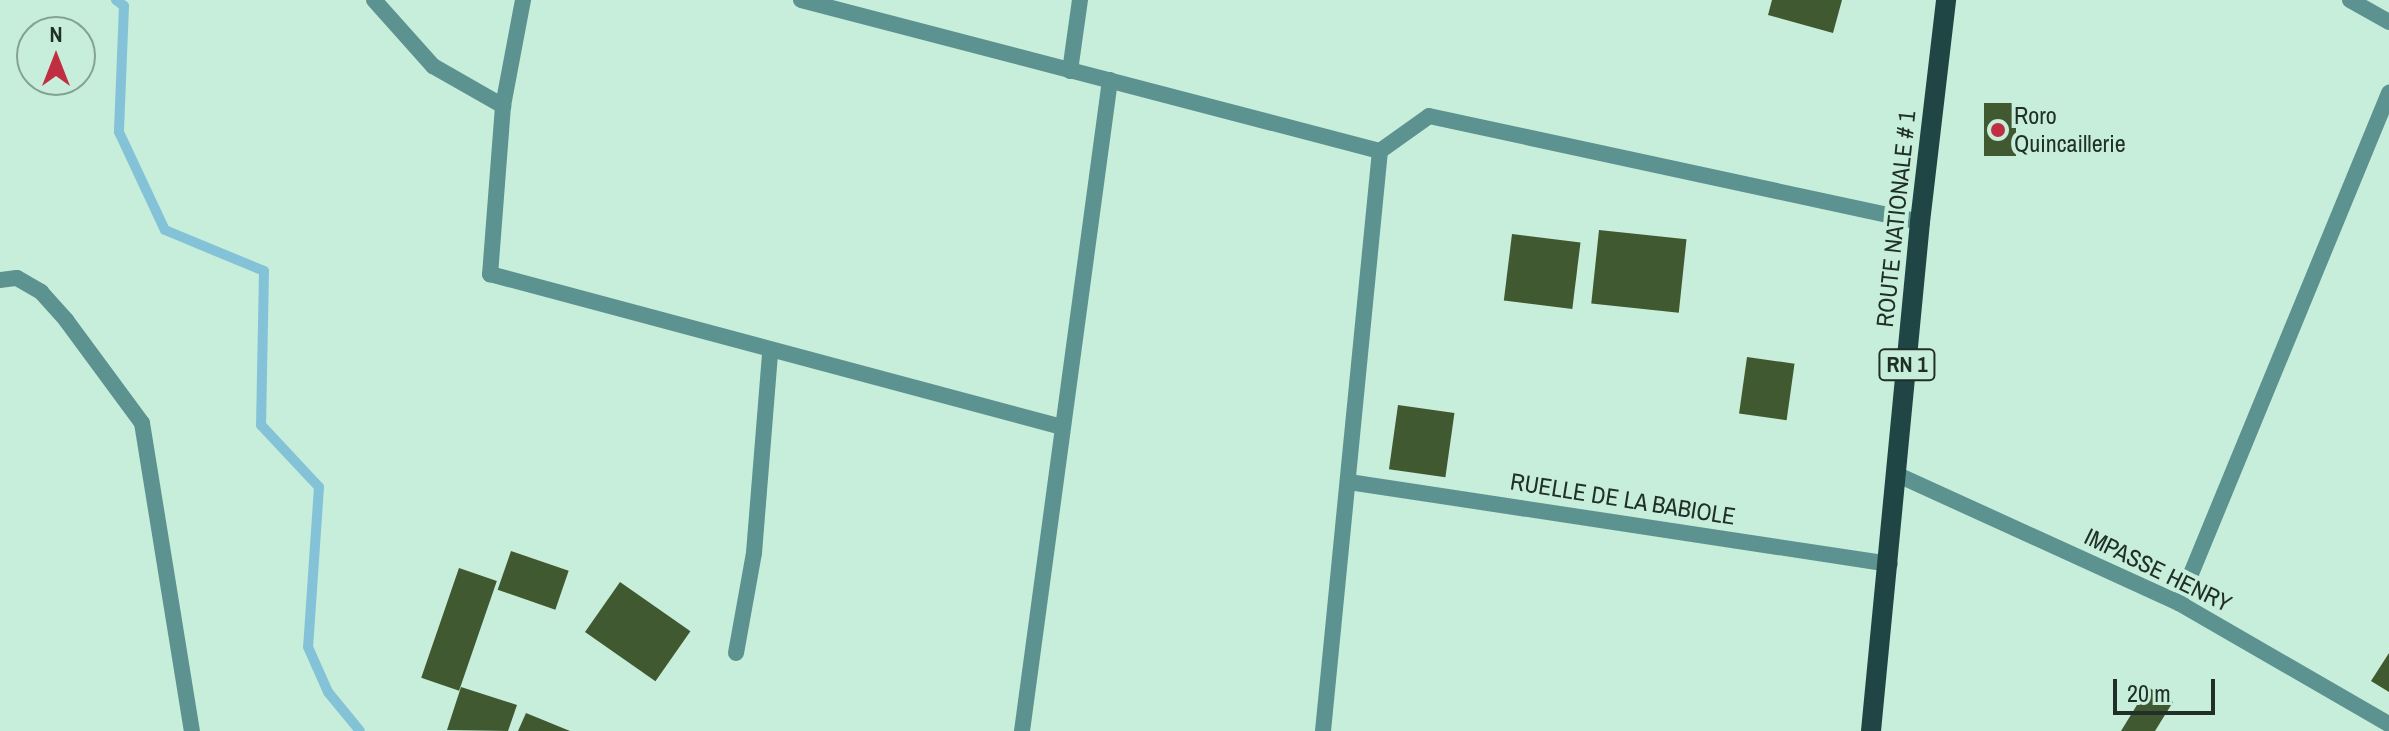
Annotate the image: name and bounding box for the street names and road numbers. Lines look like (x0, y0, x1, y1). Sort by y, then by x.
street label: ROUTE NATIONALE # 1 (1870, 109, 1922, 329)
road number: RN 1 (1877, 347, 1937, 383)
street label: RUELLE DE LA BABIOLE (1508, 467, 1738, 531)
street label: IMPASSE HENRY (2080, 522, 2236, 618)

